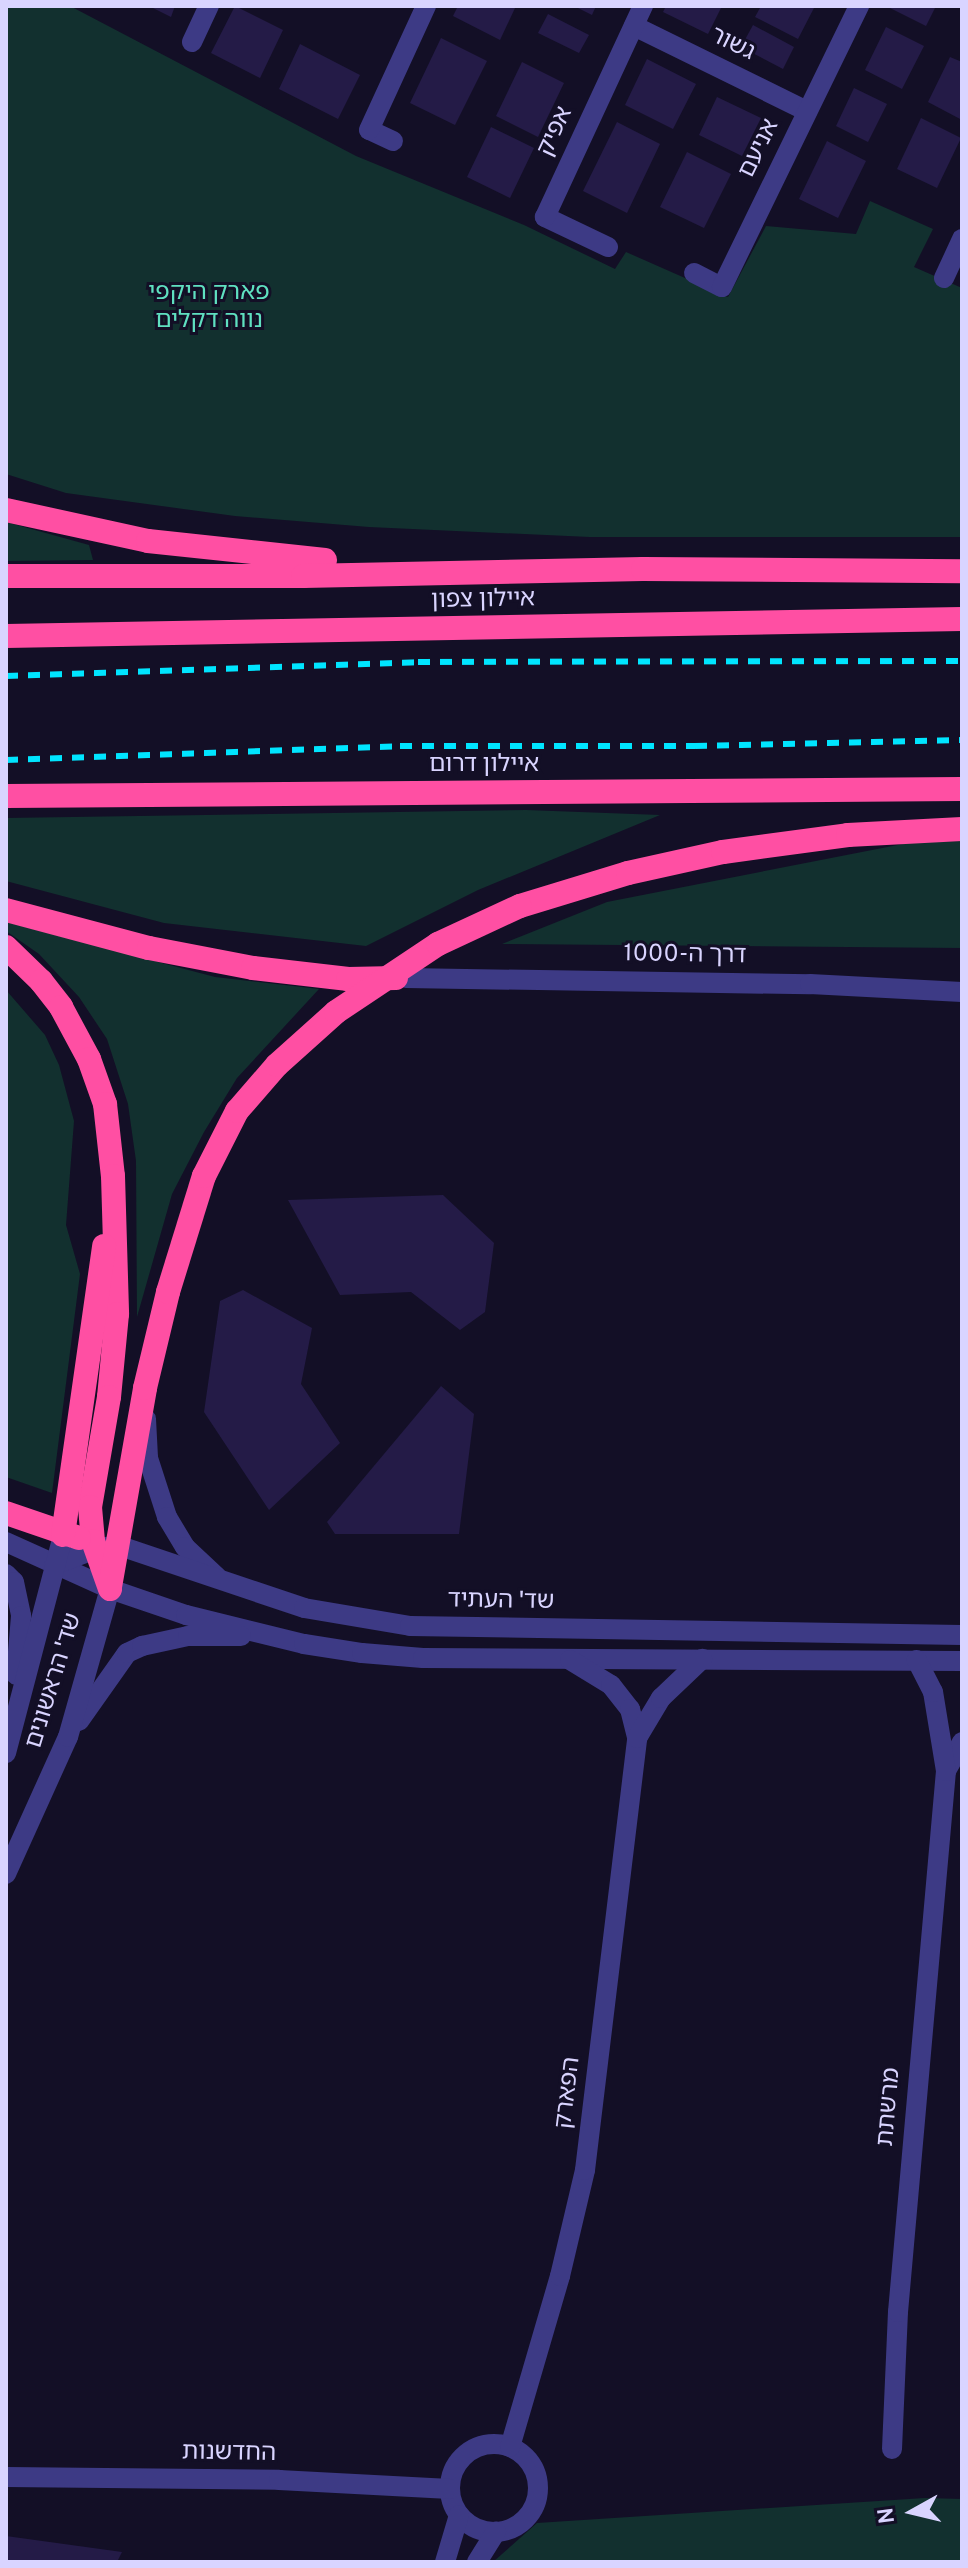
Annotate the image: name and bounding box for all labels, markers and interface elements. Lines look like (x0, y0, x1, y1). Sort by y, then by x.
street label: גשור (705, 22, 759, 68)
street label: אפיק (532, 103, 580, 161)
street label: אניעם (734, 115, 786, 183)
park label: פארק היקפי נווה דקלים (148, 280, 270, 336)
street label: איילון צפון (431, 586, 535, 616)
street label: איילון דרום (429, 752, 539, 780)
street label: דרך ה-1000 (624, 941, 746, 971)
street label: שד' העתיד (447, 1587, 555, 1617)
street label: שד' הראשונים (21, 1610, 89, 1752)
street label: הפארק (550, 2055, 588, 2131)
street label: מרשתת (872, 2066, 908, 2148)
street label: החדשנות (182, 2439, 276, 2469)
north arrow (872, 2472, 952, 2552)
text: N (873, 2506, 902, 2525)

